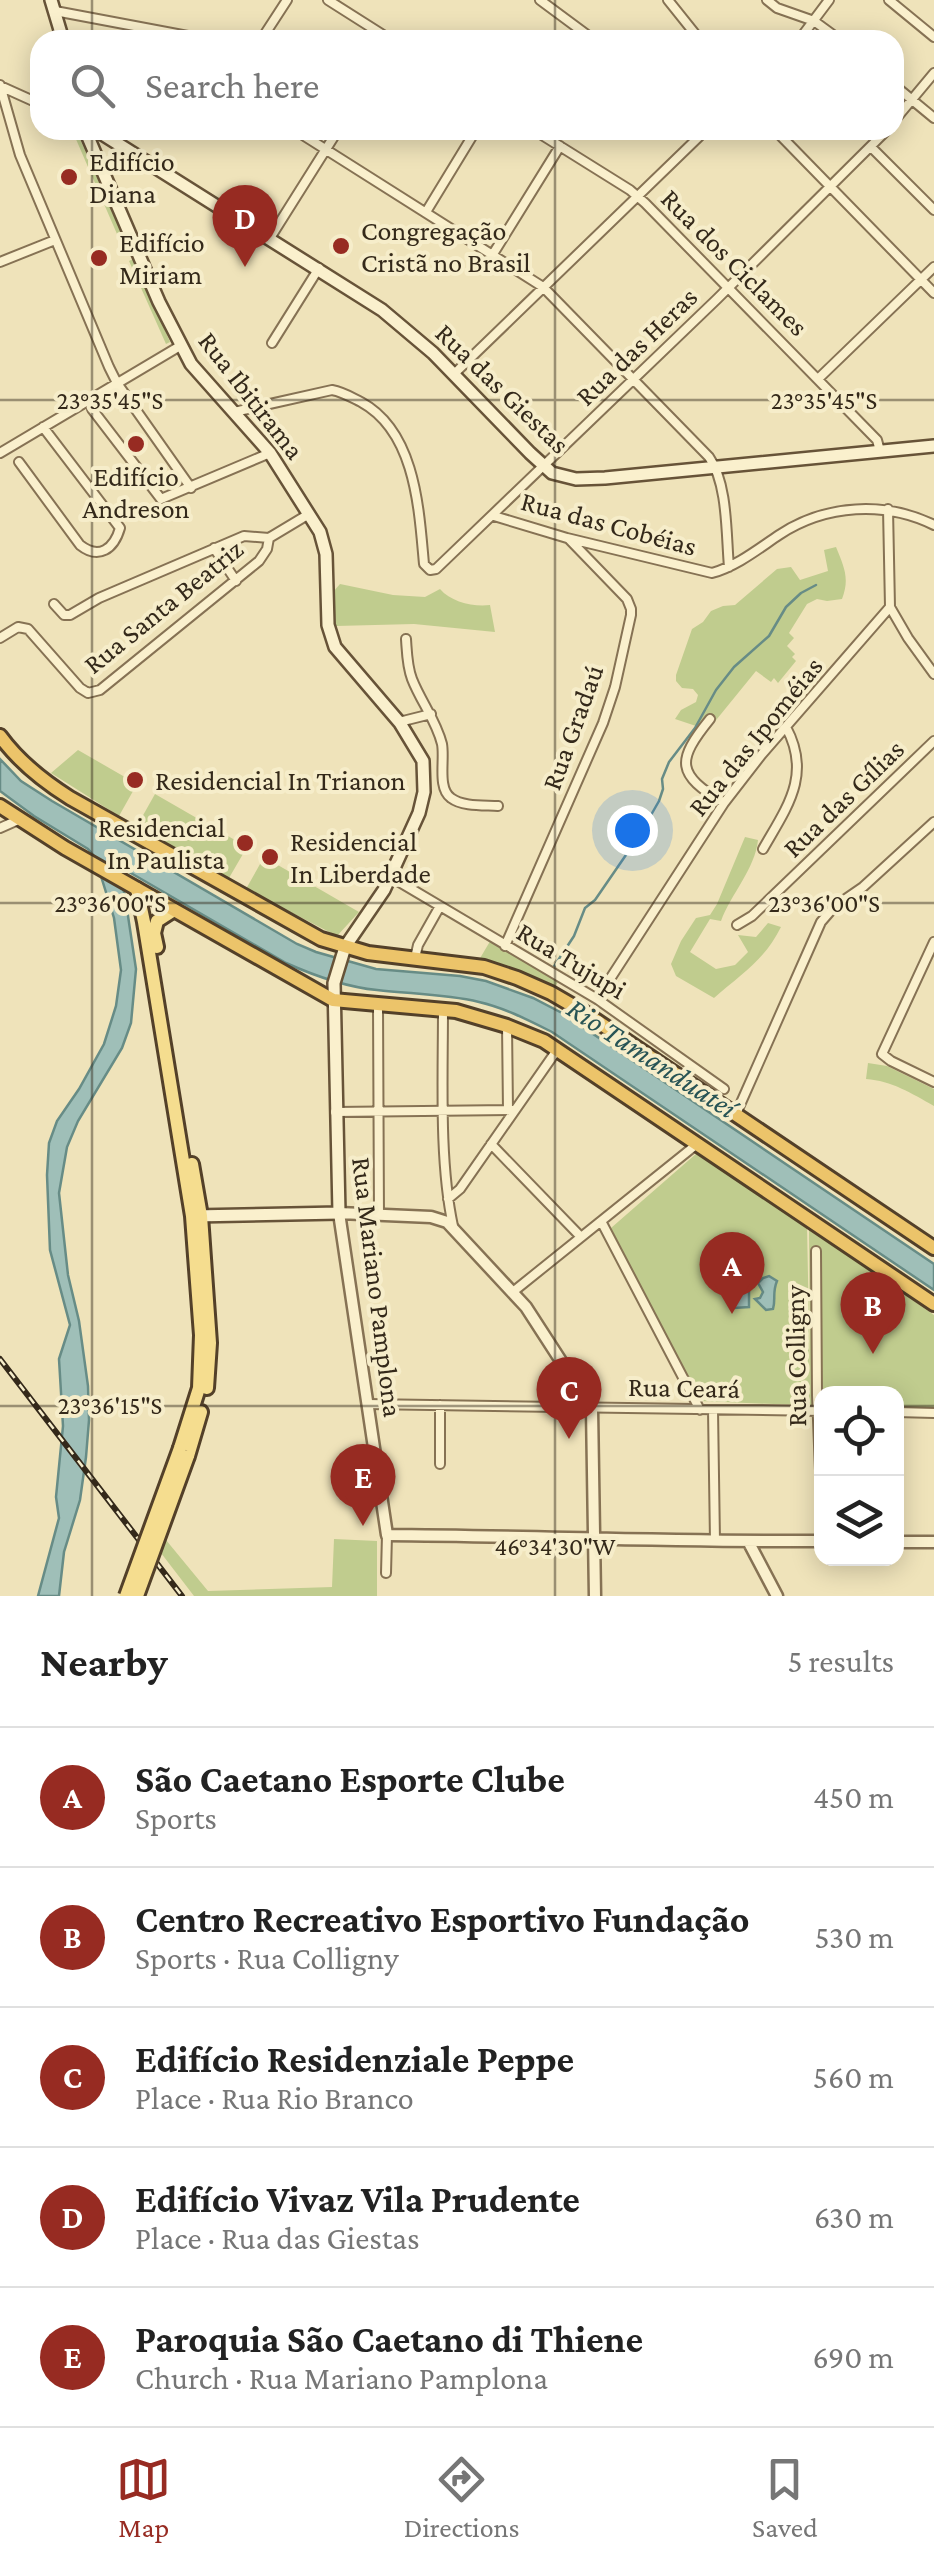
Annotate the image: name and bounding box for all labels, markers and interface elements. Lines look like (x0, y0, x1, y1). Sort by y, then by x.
search box (30, 30, 904, 140)
icon: search (65, 58, 120, 113)
text: Search here (145, 64, 319, 106)
place label: Edifício Diana (89, 146, 175, 209)
marker: Edifício Diana (58, 166, 80, 188)
street label: Rua dos Ciclames (655, 183, 814, 342)
pin: D (212, 184, 278, 267)
place label: Congregação Cristã no Brasil (361, 215, 531, 278)
place label: Edifício Miriam (119, 227, 205, 290)
marker: Congregação Cristã no Brasil (330, 235, 352, 257)
marker: Edifício Miriam (88, 247, 110, 269)
street label: Rua das Heras (569, 281, 703, 412)
street label: Rua das Giestas (429, 317, 576, 460)
street label: Rua Ibitirama (192, 326, 311, 465)
text: 23°35'45"S (57, 387, 163, 414)
text: 23°35'45"S (771, 387, 877, 414)
marker: Edifício Andreson (125, 433, 147, 455)
place label: Edifício Andreson (82, 461, 190, 524)
street label: Rua das Cobéias (518, 485, 700, 562)
street label: Rua Santa Beatriz (78, 533, 249, 680)
street label: Rua das Ipoméias (682, 651, 829, 822)
street label: Rua Gradaú (536, 660, 609, 794)
street label: Rua das Gílias (777, 733, 910, 864)
place label: Residencial In Trianon (155, 765, 406, 796)
marker: Residencial In Trianon (124, 769, 146, 791)
your location (607, 805, 658, 856)
place label: Residencial In Paulista (98, 812, 225, 875)
place label: Residencial In Liberdade (290, 826, 431, 889)
marker: Residencial In Paulista (234, 832, 256, 854)
marker: Residencial In Liberdade (259, 846, 281, 868)
text: 23°36'00"S (54, 890, 166, 917)
text: 23°36'00"S (768, 890, 880, 917)
street label: Rua Tujupi (511, 916, 632, 1005)
water label: Rio Tamanduateí (562, 991, 746, 1127)
street label: Rua Mariano Pamplona (346, 1155, 409, 1419)
pin: A (700, 1232, 764, 1314)
pin: B (840, 1272, 906, 1354)
street label: Rua Colligny (779, 1284, 812, 1427)
pin: C (536, 1356, 602, 1439)
street label: Rua Ceará (628, 1371, 740, 1404)
map controls (814, 1386, 904, 1566)
button: locate (814, 1386, 904, 1476)
text: 23°36'15"S (58, 1392, 162, 1419)
pin: E (330, 1444, 396, 1526)
button: layers (814, 1476, 904, 1566)
text: 46°34'30"W (495, 1533, 616, 1560)
text: Nearby (40, 1638, 168, 1685)
text: 5 results (787, 1643, 894, 1679)
text: São Caetano Esporte Clube (135, 1758, 565, 1800)
text: A (63, 1779, 82, 1815)
text: 450 m (813, 1779, 894, 1815)
text: Sports (135, 1800, 217, 1836)
text: Centro Recreativo Esportivo Fundação (135, 1898, 750, 1940)
text: B (63, 1919, 82, 1955)
text: 530 m (814, 1919, 894, 1955)
text: Sports · Rua Colligny (135, 1940, 399, 1976)
text: Edifício Residenziale Peppe (135, 2038, 574, 2080)
text: C (63, 2059, 82, 2095)
text: 560 m (813, 2059, 894, 2095)
text: Place · Rua Rio Branco (135, 2080, 414, 2116)
text: Edifício Vivaz Vila Prudente (135, 2178, 580, 2220)
text: D (61, 2199, 84, 2235)
text: 630 m (814, 2199, 894, 2235)
text: Place · Rua das Giestas (135, 2220, 420, 2256)
text: Paroquia São Caetano di Thiene (135, 2318, 643, 2360)
text: E (63, 2339, 82, 2375)
text: 690 m (812, 2339, 894, 2375)
text: Church · Rua Mariano Pamplona (135, 2360, 548, 2396)
tab: Map (116, 2452, 171, 2543)
tab: Directions (404, 2452, 520, 2543)
tab: Saved (752, 2452, 818, 2543)

